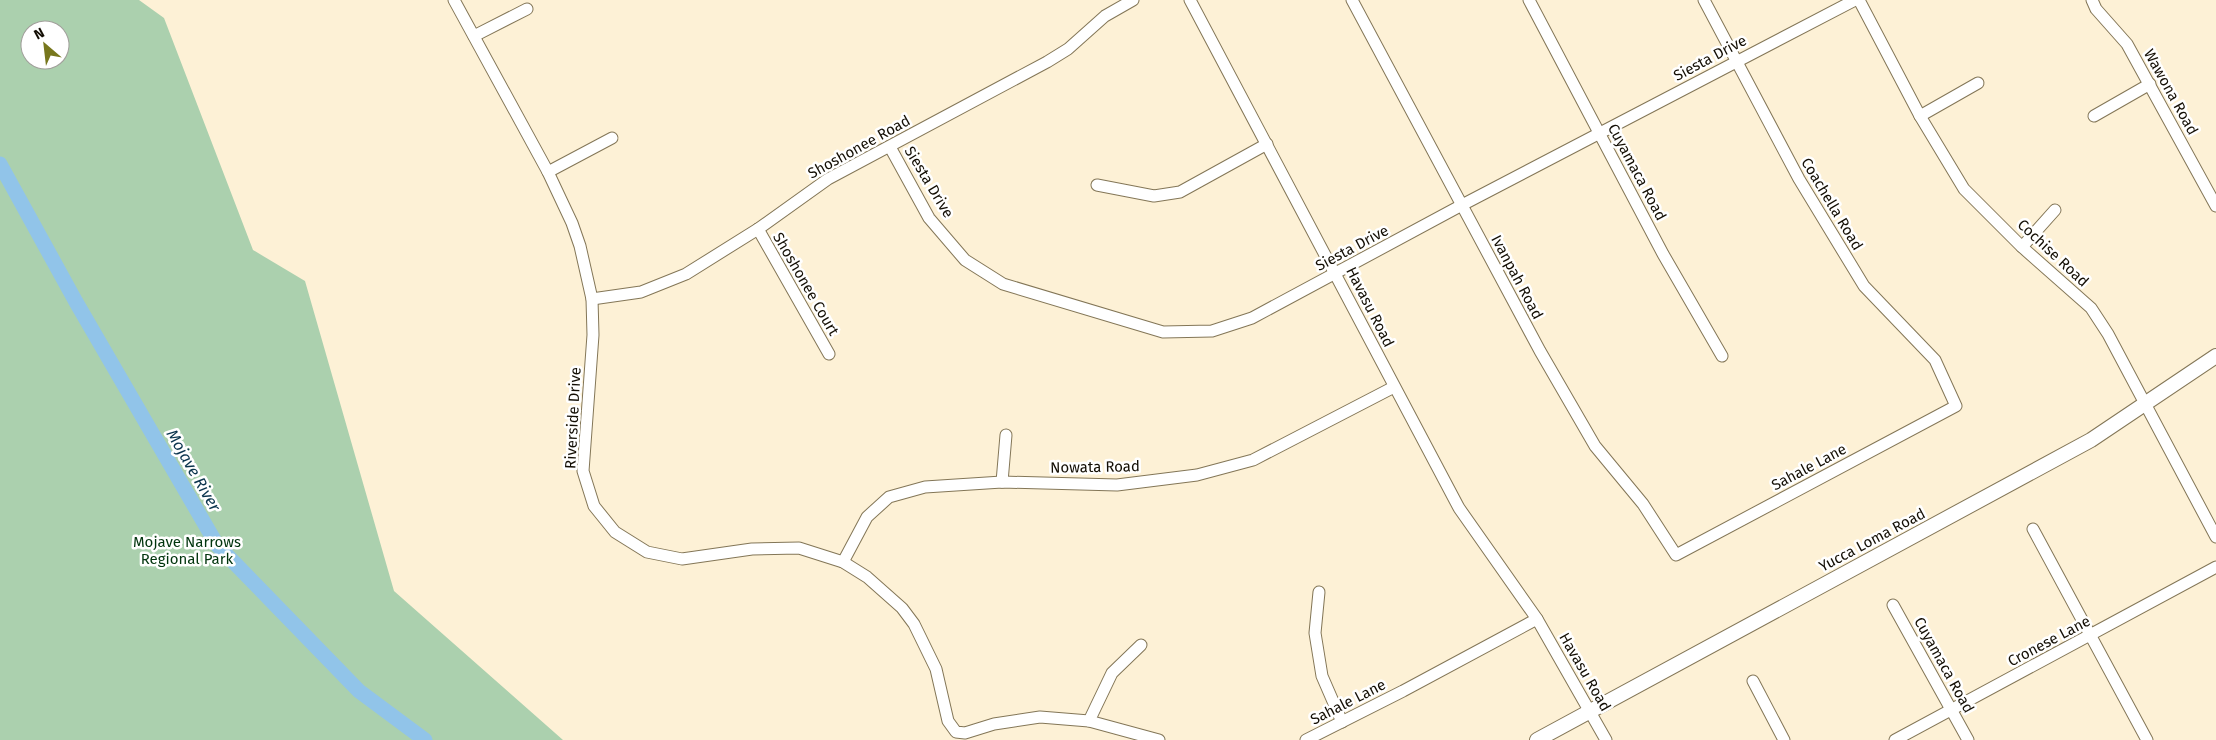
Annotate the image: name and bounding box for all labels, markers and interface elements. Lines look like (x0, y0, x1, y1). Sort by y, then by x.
north arrow (20, 20, 70, 70)
text: N (31, 24, 47, 44)
street label: Siesta Drive (1670, 31, 1750, 85)
street label: Wawona Road (2140, 46, 2202, 138)
street label: Shoshonee Road (805, 111, 913, 183)
street label: Cuyamaca Road (1604, 121, 1670, 223)
street label: Siesta Drive (901, 143, 957, 221)
street label: Coachella Road (1797, 155, 1867, 253)
street label: Cochise Road (2014, 215, 2092, 291)
street label: Siesta Drive (1312, 221, 1392, 275)
street label: Shoshonee Court (769, 229, 843, 339)
street label: Ivanpah Road (1487, 232, 1547, 322)
street label: Havasu Road (1342, 264, 1398, 350)
street label: Riverside Drive (561, 367, 585, 469)
water label: Mojave River (162, 426, 225, 515)
street label: Sahale Lane (1769, 440, 1849, 494)
street label: Nowata Road (1050, 457, 1140, 477)
street label: Yucca Loma Road (1816, 504, 1928, 576)
park label: Mojave Narrows Regional Park (133, 533, 241, 568)
street label: Cronese Lane (2005, 612, 2093, 670)
street label: Cuyamaca Road (1910, 614, 1978, 716)
street label: Havasu Road (1555, 630, 1615, 714)
street label: Sahale Lane (1307, 675, 1389, 729)

